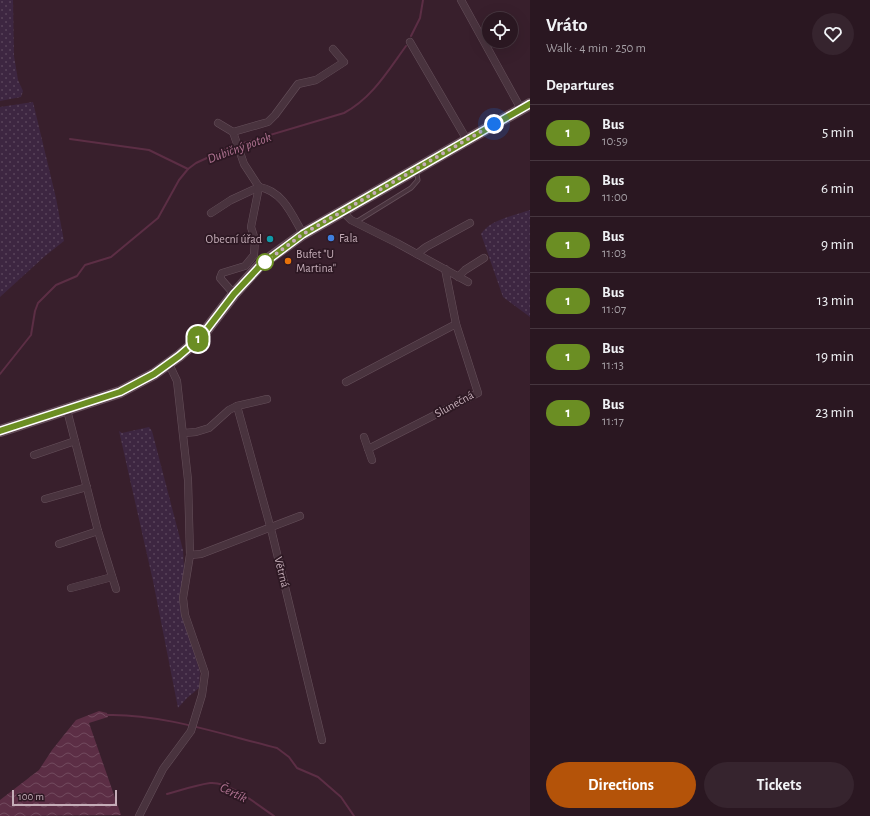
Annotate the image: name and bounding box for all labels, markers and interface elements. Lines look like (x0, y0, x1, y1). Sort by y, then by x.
map controls (482, 12, 518, 48)
button: locate (482, 12, 518, 48)
button: heart (812, 13, 854, 55)
text: Vráto (546, 16, 588, 35)
text: Walk · 4 min · 250 m (546, 42, 646, 55)
text: Departures (546, 78, 614, 93)
your location (484, 114, 504, 134)
text: Bus (602, 117, 624, 132)
text: 5 min (822, 125, 854, 140)
text: 1 (565, 126, 571, 140)
water label: Dubičný potok (206, 131, 273, 166)
text: 10:59 (602, 135, 628, 148)
text: Bus (602, 173, 624, 188)
text: 6 min (821, 181, 854, 196)
text: 1 (565, 182, 571, 196)
text: 11:00 (602, 191, 628, 204)
text: Bus (602, 229, 624, 244)
place label: Fala (339, 232, 358, 244)
place label: Obecní úřad (206, 233, 262, 245)
marker: Fala (326, 233, 336, 243)
marker: Obecní úřad (265, 234, 275, 244)
text: 9 min (821, 237, 854, 252)
text: 1 (565, 238, 571, 252)
text: 11:03 (602, 247, 626, 260)
place label: Bufet "U Martina" (296, 248, 336, 274)
unlabelled marker (256, 253, 274, 271)
marker: Bufet "U Martina" (283, 256, 293, 266)
text: Bus (602, 285, 624, 300)
text: 13 min (817, 293, 854, 308)
text: 1 (565, 294, 571, 308)
text: 11:07 (602, 303, 626, 316)
line badge: 1 (185, 326, 211, 352)
text: 1 (195, 332, 201, 346)
text: Bus (602, 341, 624, 356)
text: 19 min (816, 349, 854, 364)
text: 1 (565, 350, 571, 364)
text: 11:13 (602, 359, 624, 372)
street label: Slunečná (433, 388, 476, 420)
text: Bus (602, 397, 624, 412)
text: 23 min (815, 405, 854, 420)
text: 1 (565, 406, 571, 420)
text: 11:17 (602, 415, 624, 428)
street label: Větrná (272, 555, 292, 589)
button: Directions (546, 762, 696, 808)
button: Tickets (704, 762, 854, 808)
water label: Čertík (218, 780, 249, 805)
scale bar (12, 788, 117, 807)
text: 100 m (18, 791, 44, 802)

